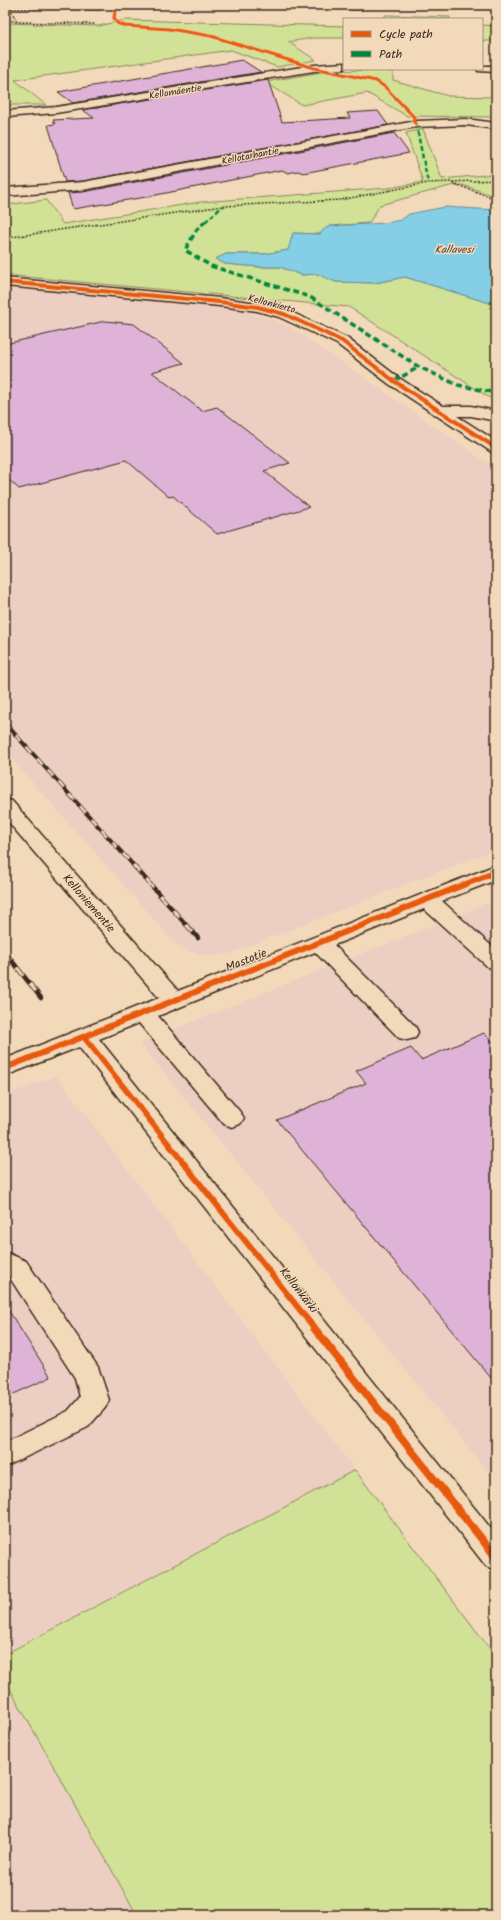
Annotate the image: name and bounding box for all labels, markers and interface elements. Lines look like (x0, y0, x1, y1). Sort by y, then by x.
legend (343, 18, 483, 70)
text: Cycle path (379, 25, 433, 44)
text: Path (379, 45, 402, 64)
street label: Kellomäentie (148, 80, 203, 104)
street label: Kellotarhantie (220, 143, 281, 169)
water label: Kallavesi (434, 241, 476, 259)
street label: Kellonkierto (246, 290, 298, 318)
street label: Kelloniementie (58, 870, 120, 937)
street label: Mastotie (223, 943, 270, 977)
street label: Kellonkärki (275, 1263, 323, 1318)

